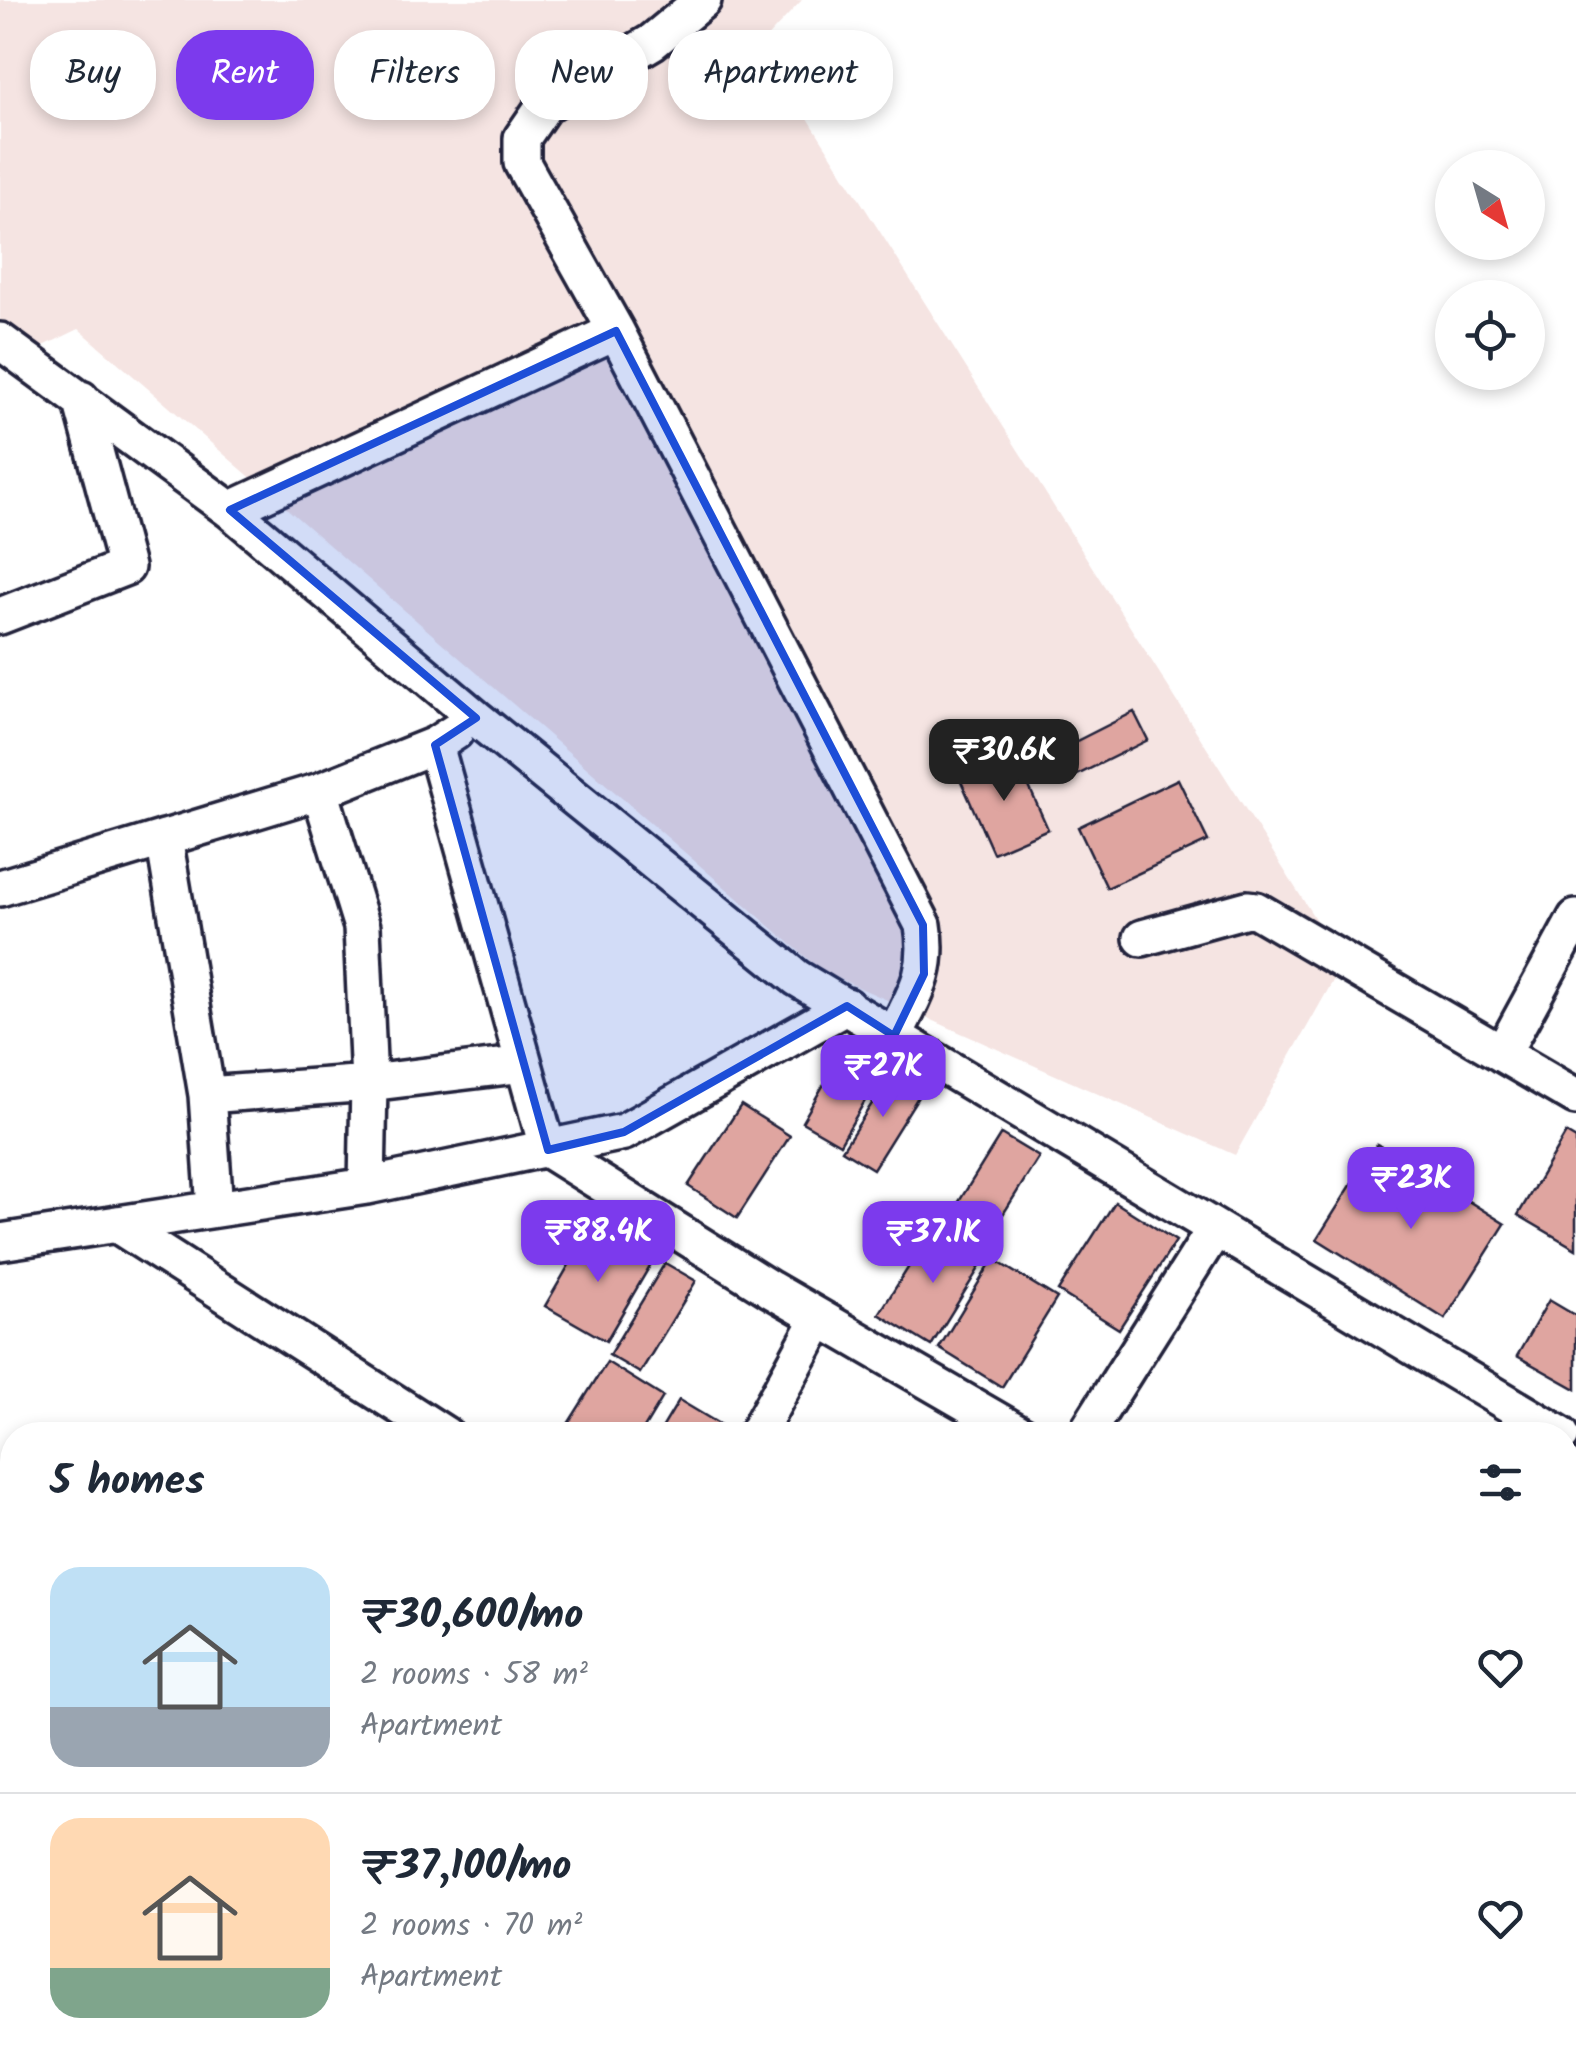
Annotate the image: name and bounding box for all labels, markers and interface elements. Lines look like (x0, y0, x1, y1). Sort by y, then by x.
chip: Buy (30, 30, 156, 120)
chip: Rent (176, 30, 314, 120)
chip: Filters (334, 30, 495, 120)
chip: New (515, 30, 648, 120)
chip: Apartment (668, 30, 893, 120)
north arrow (1435, 150, 1545, 260)
map controls (1435, 150, 1545, 390)
button: locate (1435, 280, 1545, 390)
pin: ₹30.6K (923, 719, 1085, 804)
text: ₹30.6K (951, 726, 1057, 777)
pin: ₹27K (824, 1035, 942, 1120)
text: ₹27K (843, 1042, 923, 1093)
pin: ₹23K (1352, 1147, 1470, 1232)
text: ₹23K (1369, 1154, 1453, 1205)
pin: ₹88.4K (517, 1200, 679, 1285)
pin: ₹37.1K (852, 1201, 1014, 1286)
text: ₹88.4K (543, 1207, 653, 1258)
text: ₹37.1K (885, 1208, 981, 1259)
text: 5 homes (50, 1449, 205, 1516)
icon: filters (1473, 1455, 1528, 1510)
text: ₹30,600/mo (360, 1583, 583, 1650)
icon: home (130, 1607, 250, 1727)
icon: heart (1473, 1640, 1528, 1695)
text: 2 rooms · 58 m² (360, 1650, 588, 1701)
text: Apartment (360, 1701, 502, 1752)
text: ₹37,100/mo (360, 1834, 572, 1901)
icon: home (130, 1858, 250, 1978)
icon: heart (1473, 1891, 1528, 1946)
text: 2 rooms · 70 m² (360, 1901, 582, 1952)
text: Apartment (360, 1952, 502, 2003)

